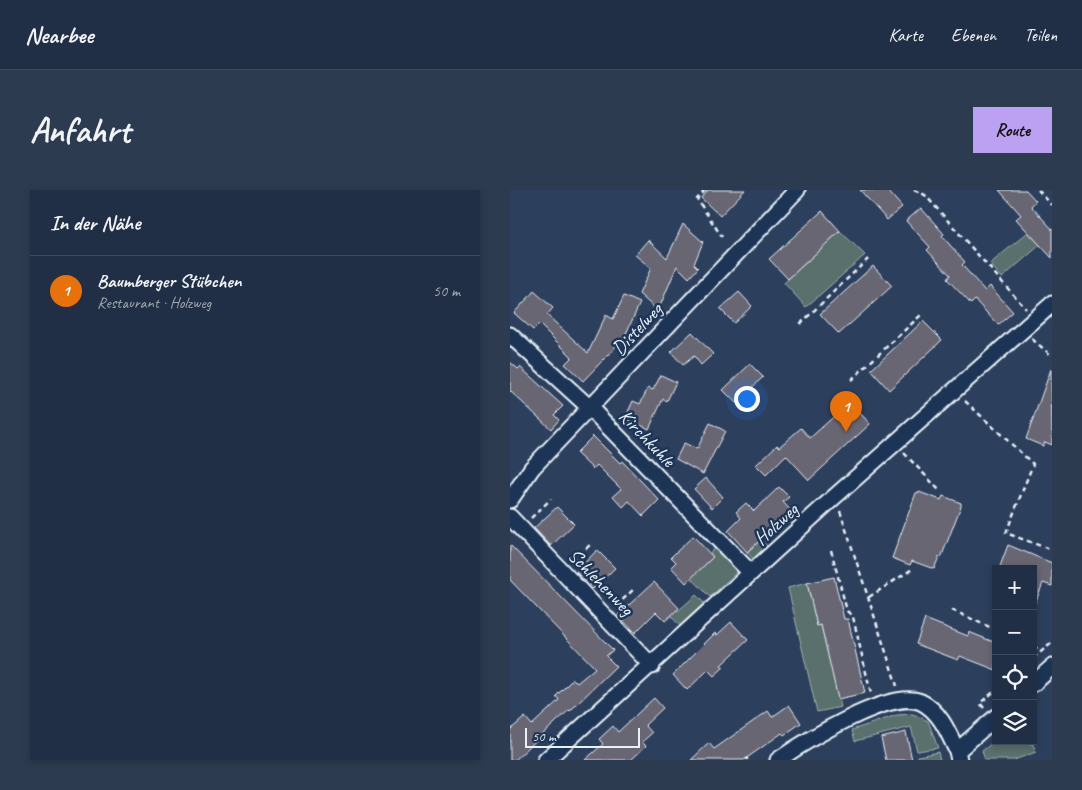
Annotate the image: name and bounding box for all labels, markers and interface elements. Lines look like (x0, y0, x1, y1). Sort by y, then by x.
text: Nearbee (25, 20, 93, 50)
text: Karte (888, 24, 923, 46)
text: Ebenen (951, 24, 996, 46)
text: Teilen (1024, 24, 1057, 46)
button: Route (973, 107, 1052, 153)
text: Anfahrt (30, 108, 130, 153)
text: In der Nähe (50, 210, 140, 236)
text: Baumberger Stübchen (97, 269, 241, 293)
text: 1 (62, 281, 70, 301)
text: 50 m (433, 281, 460, 301)
text: Restaurant · Holzweg (97, 293, 211, 313)
street label: Distelweg (606, 296, 669, 361)
your location (734, 386, 760, 412)
pin: 1 (830, 391, 862, 432)
street label: Kirchkuhle (613, 404, 682, 473)
street label: Holzweg (748, 497, 804, 551)
street label: Schlehenweg (563, 543, 640, 622)
map controls (992, 565, 1037, 745)
button: + (992, 565, 1037, 610)
button: − (992, 610, 1037, 655)
button: locate (992, 655, 1037, 700)
button: layers (992, 700, 1037, 745)
scale bar (525, 725, 640, 748)
text: 50 m (532, 728, 556, 745)

